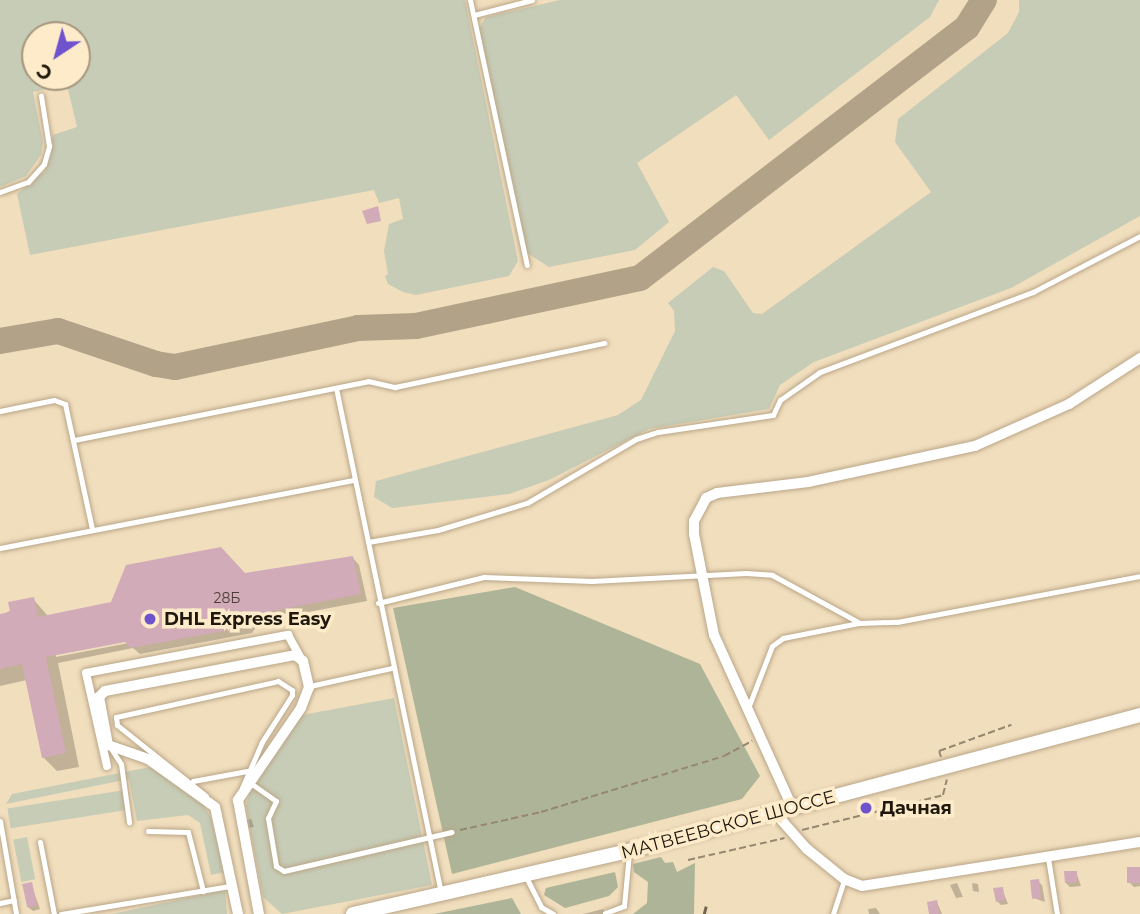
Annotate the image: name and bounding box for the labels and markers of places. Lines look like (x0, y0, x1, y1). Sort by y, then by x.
place label: DHL Express Easy (164, 608, 331, 630)
marker: DHL Express Easy (142, 611, 158, 627)
place label: Дачная (880, 797, 952, 819)
marker: Дачная (858, 800, 874, 816)

